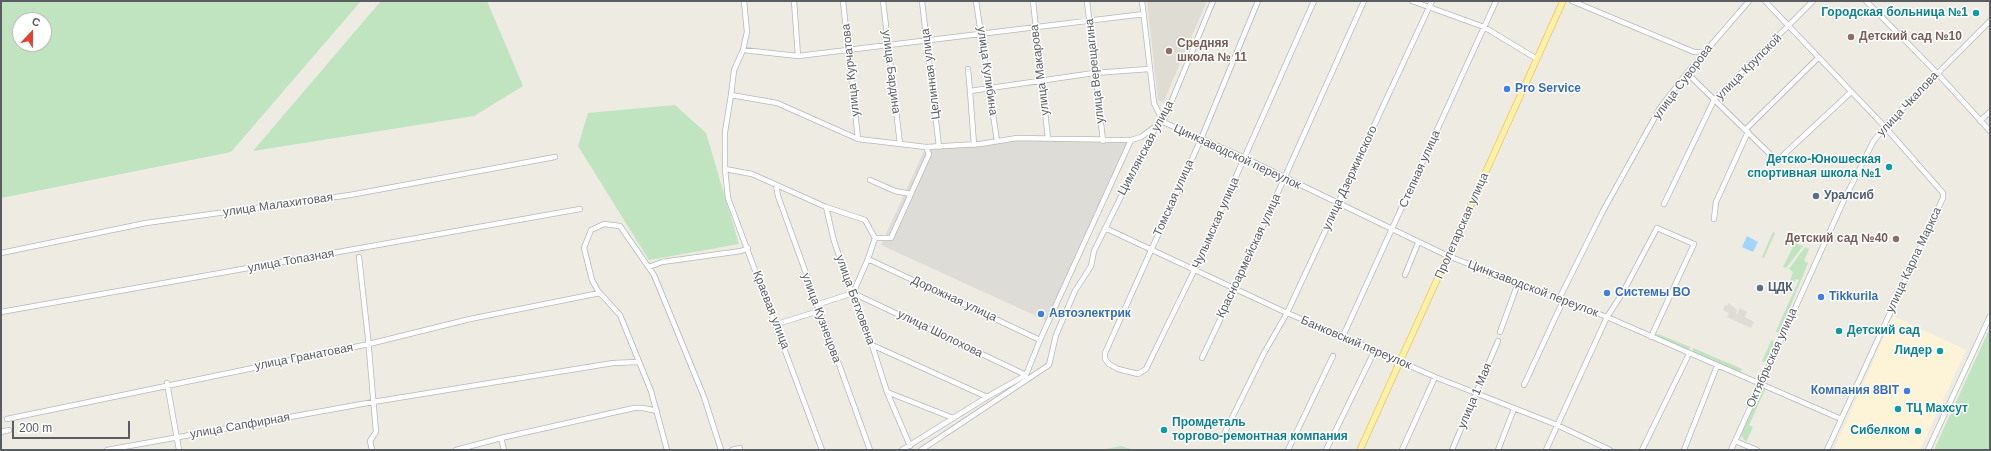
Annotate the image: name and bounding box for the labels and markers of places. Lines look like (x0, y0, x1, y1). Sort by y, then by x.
place label: Городская больница №1 (1821, 6, 1968, 20)
marker: Городская больница №1 (1971, 8, 1981, 18)
place label: Детский сад №10 (1859, 30, 1962, 44)
marker: Детский сад №10 (1846, 32, 1856, 42)
place label: Средняя школа № 11 (1177, 37, 1247, 65)
marker: Средняя школа № 11 (1164, 46, 1174, 56)
place label: Pro Service (1515, 82, 1581, 96)
marker: Pro Service (1502, 84, 1512, 94)
place label: Детско-Юношеская спортивная школа №1 (1747, 153, 1881, 181)
marker: Детско-Юношеская спортивная школа №1 (1884, 162, 1894, 172)
place label: Уралсиб (1824, 189, 1874, 203)
marker: Уралсиб (1811, 191, 1821, 201)
place label: Детский сад №40 (1785, 232, 1888, 246)
marker: Детский сад №40 (1891, 234, 1901, 244)
place label: ЦДК (1768, 281, 1793, 295)
marker: ЦДК (1755, 283, 1765, 293)
place label: Системы ВО (1615, 286, 1690, 300)
marker: Системы ВО (1602, 288, 1612, 298)
place label: Tikkurila (1829, 290, 1878, 304)
marker: Tikkurila (1816, 292, 1826, 302)
place label: Автоэлектрик (1049, 307, 1131, 321)
marker: Автоэлектрик (1036, 309, 1046, 319)
place label: Детский сад (1847, 324, 1920, 338)
marker: Детский сад (1834, 326, 1844, 336)
place label: Лидер (1895, 344, 1932, 358)
marker: Лидер (1935, 346, 1945, 356)
place label: Компания 8BIT (1811, 384, 1899, 398)
marker: Компания 8BIT (1902, 386, 1912, 396)
place label: ТЦ Махсут (1906, 402, 1968, 416)
marker: ТЦ Махсут (1893, 404, 1903, 414)
place label: Промдеталь торгово-ремонтная компания (1172, 416, 1348, 444)
place label: Сибелком (1850, 424, 1910, 438)
marker: Промдеталь торгово-ремонтная компания (1159, 425, 1169, 435)
marker: Сибелком (1913, 426, 1923, 436)

